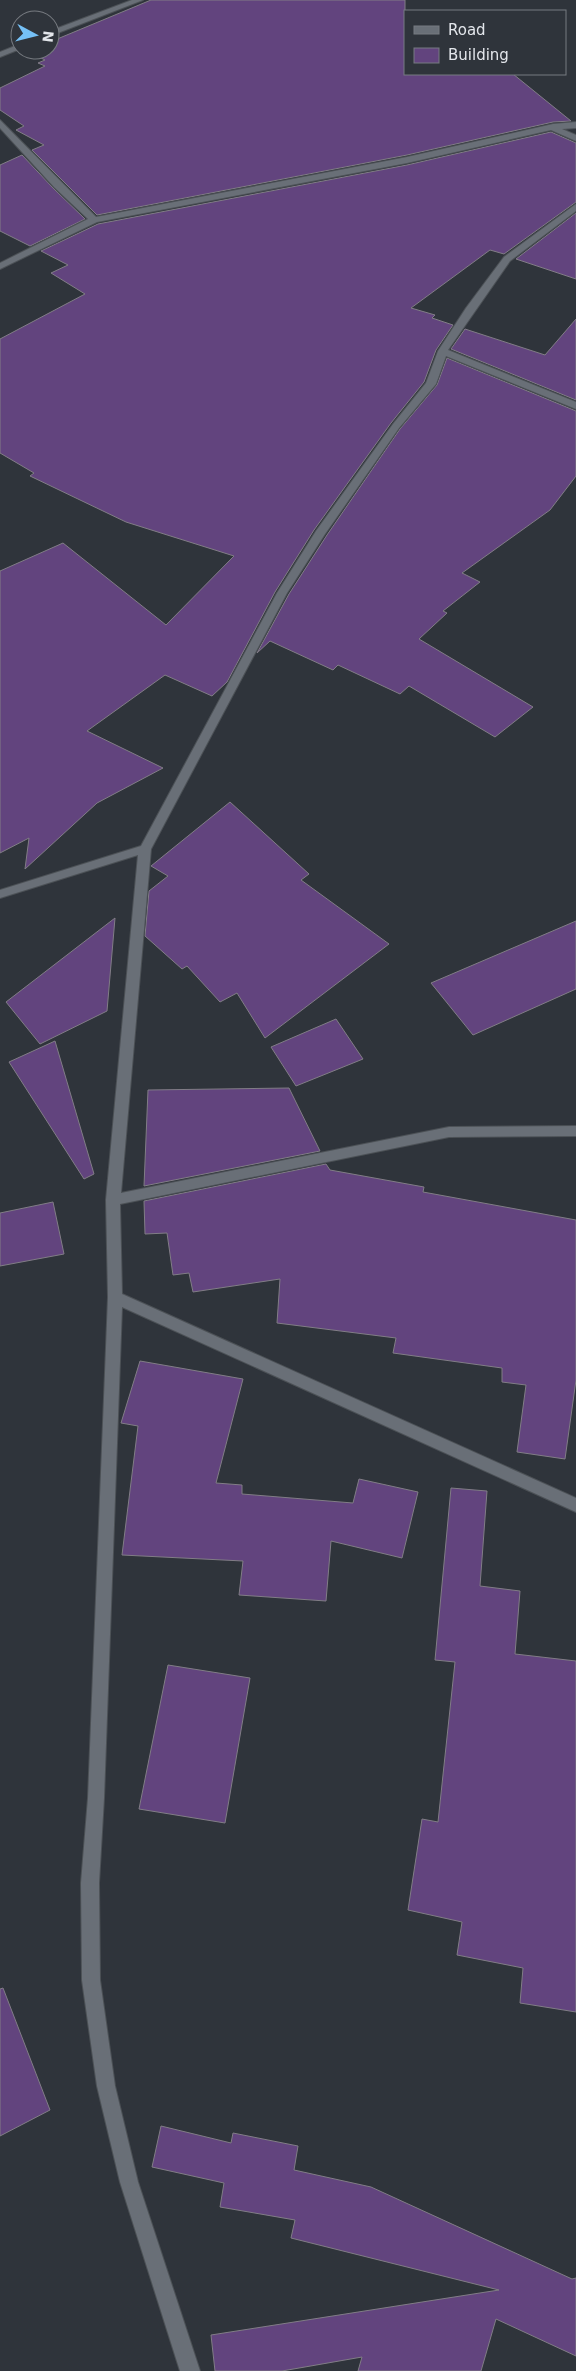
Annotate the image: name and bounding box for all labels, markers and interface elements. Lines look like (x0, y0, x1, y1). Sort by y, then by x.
north arrow (10, 10, 60, 60)
legend (404, 10, 566, 75)
text: Road (448, 21, 486, 39)
text: N (39, 30, 57, 43)
text: Building (448, 46, 509, 64)

